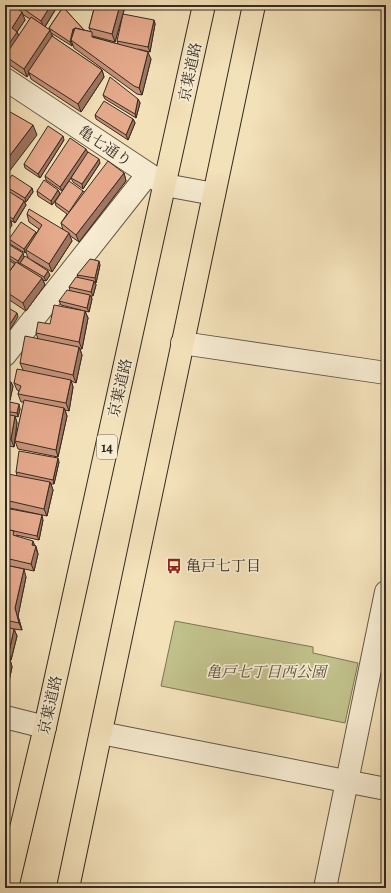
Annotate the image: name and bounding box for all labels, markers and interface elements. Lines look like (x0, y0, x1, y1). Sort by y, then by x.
street label: 京葉道路 (174, 41, 206, 103)
street label: 亀七通り (75, 121, 135, 171)
street label: 京葉道路 (104, 357, 136, 419)
road number: 14 (97, 435, 117, 459)
place label: 亀戸七丁目 (186, 556, 261, 576)
bus stop icon: 亀戸七丁目 (165, 557, 183, 575)
park label: 亀戸七丁目西公園 (206, 662, 329, 682)
street label: 京葉道路 (34, 674, 66, 736)

